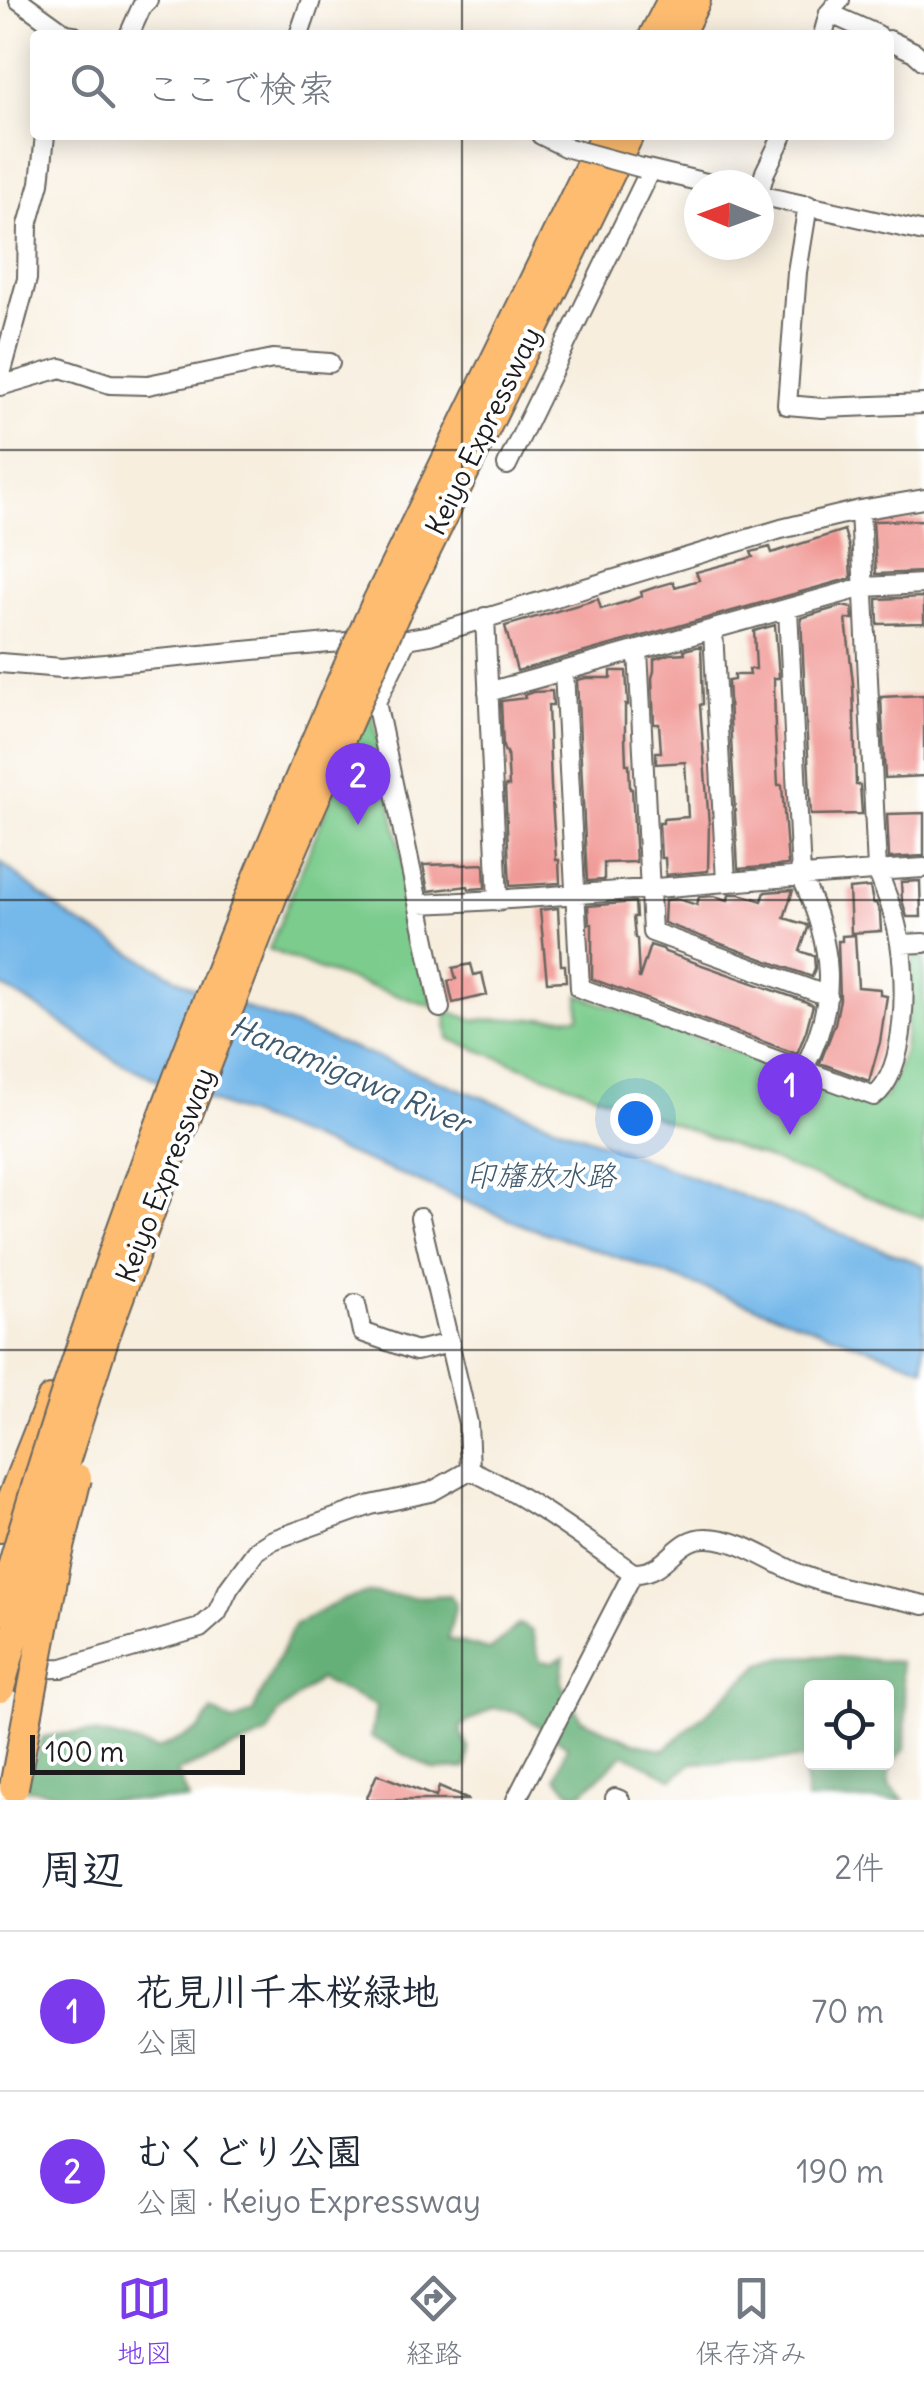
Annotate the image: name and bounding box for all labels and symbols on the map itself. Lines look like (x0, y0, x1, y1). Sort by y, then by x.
north arrow (684, 170, 774, 260)
street label: Keiyo Expressway (417, 321, 549, 541)
pin: 2 (326, 742, 390, 825)
water label: Hanamigawa River (224, 1006, 479, 1143)
pin: 1 (758, 1052, 822, 1135)
street label: Keiyo Expressway (107, 1062, 223, 1288)
your location (610, 1093, 661, 1144)
water label: 印旛放水路 (466, 1156, 618, 1194)
scale bar (30, 1730, 245, 1774)

